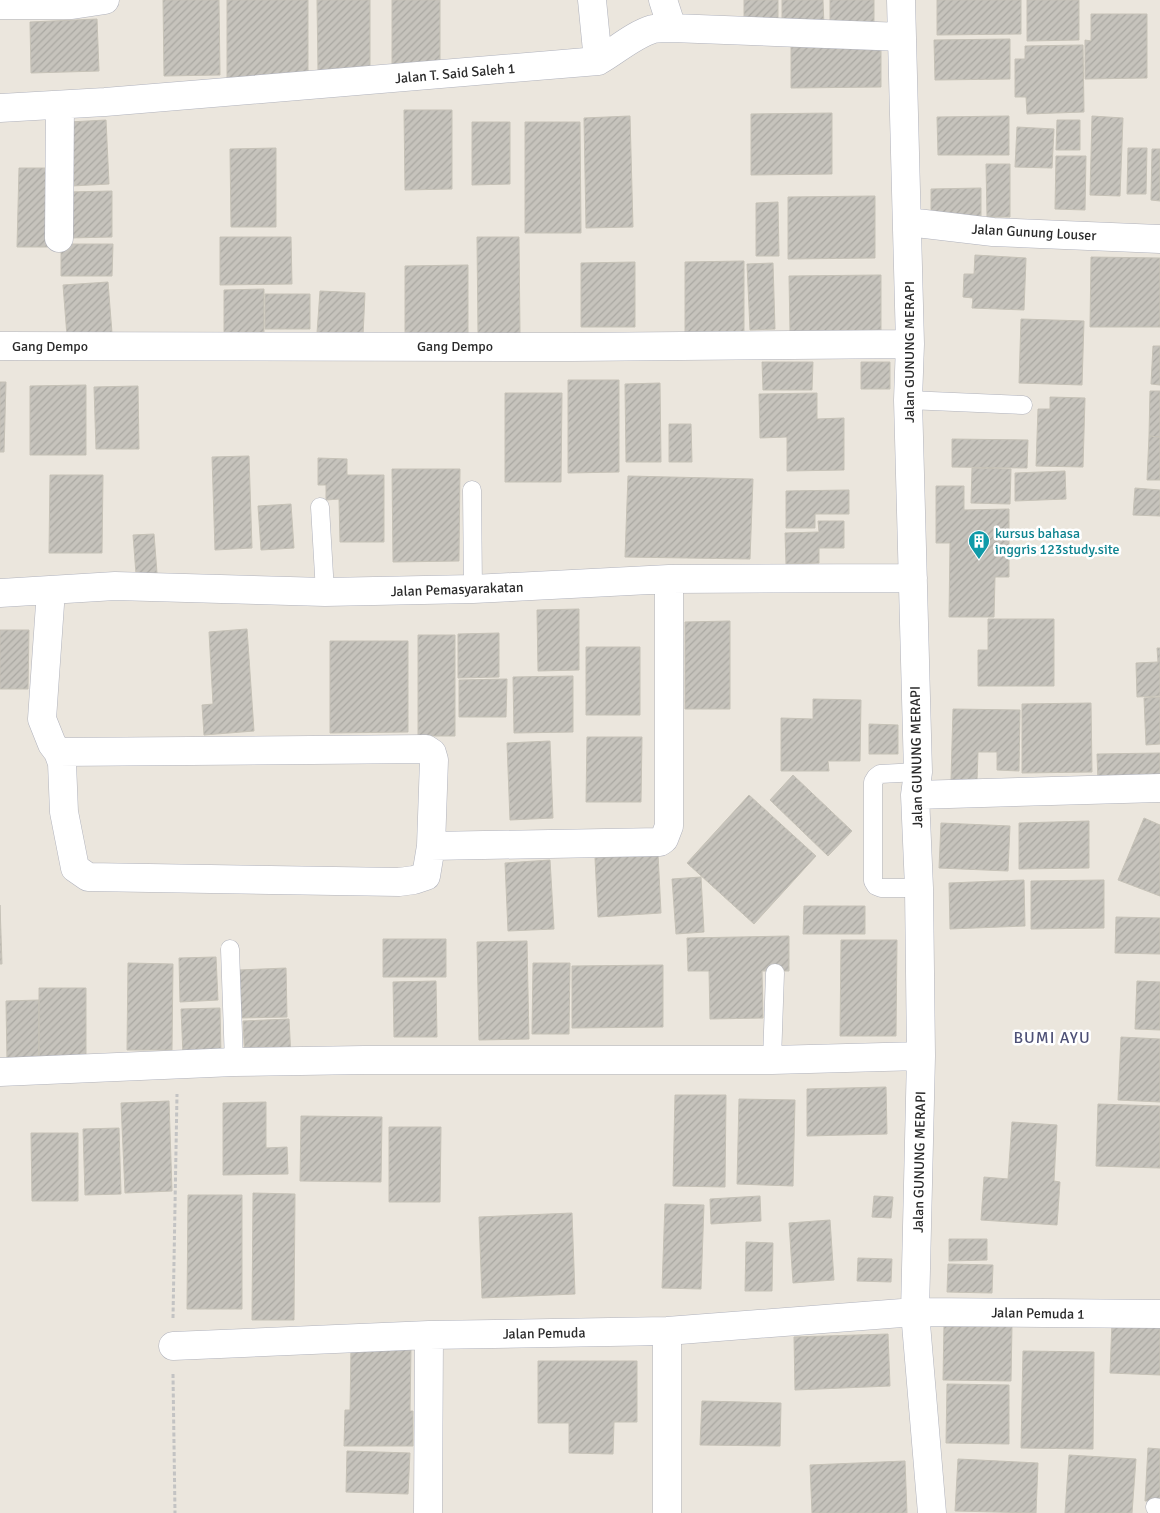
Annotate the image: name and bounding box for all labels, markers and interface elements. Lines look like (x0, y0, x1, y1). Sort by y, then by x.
street label: Jalan T. Said Saleh 1 (394, 60, 516, 87)
street label: Jalan Gunung Louser (971, 221, 1098, 244)
street label: Jalan GUNUNG MERAPI (901, 281, 918, 423)
street label: Gang Dempo (12, 338, 88, 355)
street label: Gang Dempo (417, 338, 493, 355)
place label: kursus bahasa inggris 123study.site (995, 525, 1120, 558)
building icon: kursus bahasa inggris 123study.site (967, 529, 991, 560)
street label: Jalan Pemasyarakatan (390, 579, 524, 600)
street label: Jalan GUNUNG MERAPI (907, 686, 926, 828)
district label: BUMI AYU (1013, 1028, 1091, 1048)
street label: Jalan GUNUNG MERAPI (910, 1091, 929, 1233)
street label: Jalan Pemuda 1 (991, 1304, 1085, 1323)
street label: Jalan Pemuda (502, 1324, 586, 1343)

